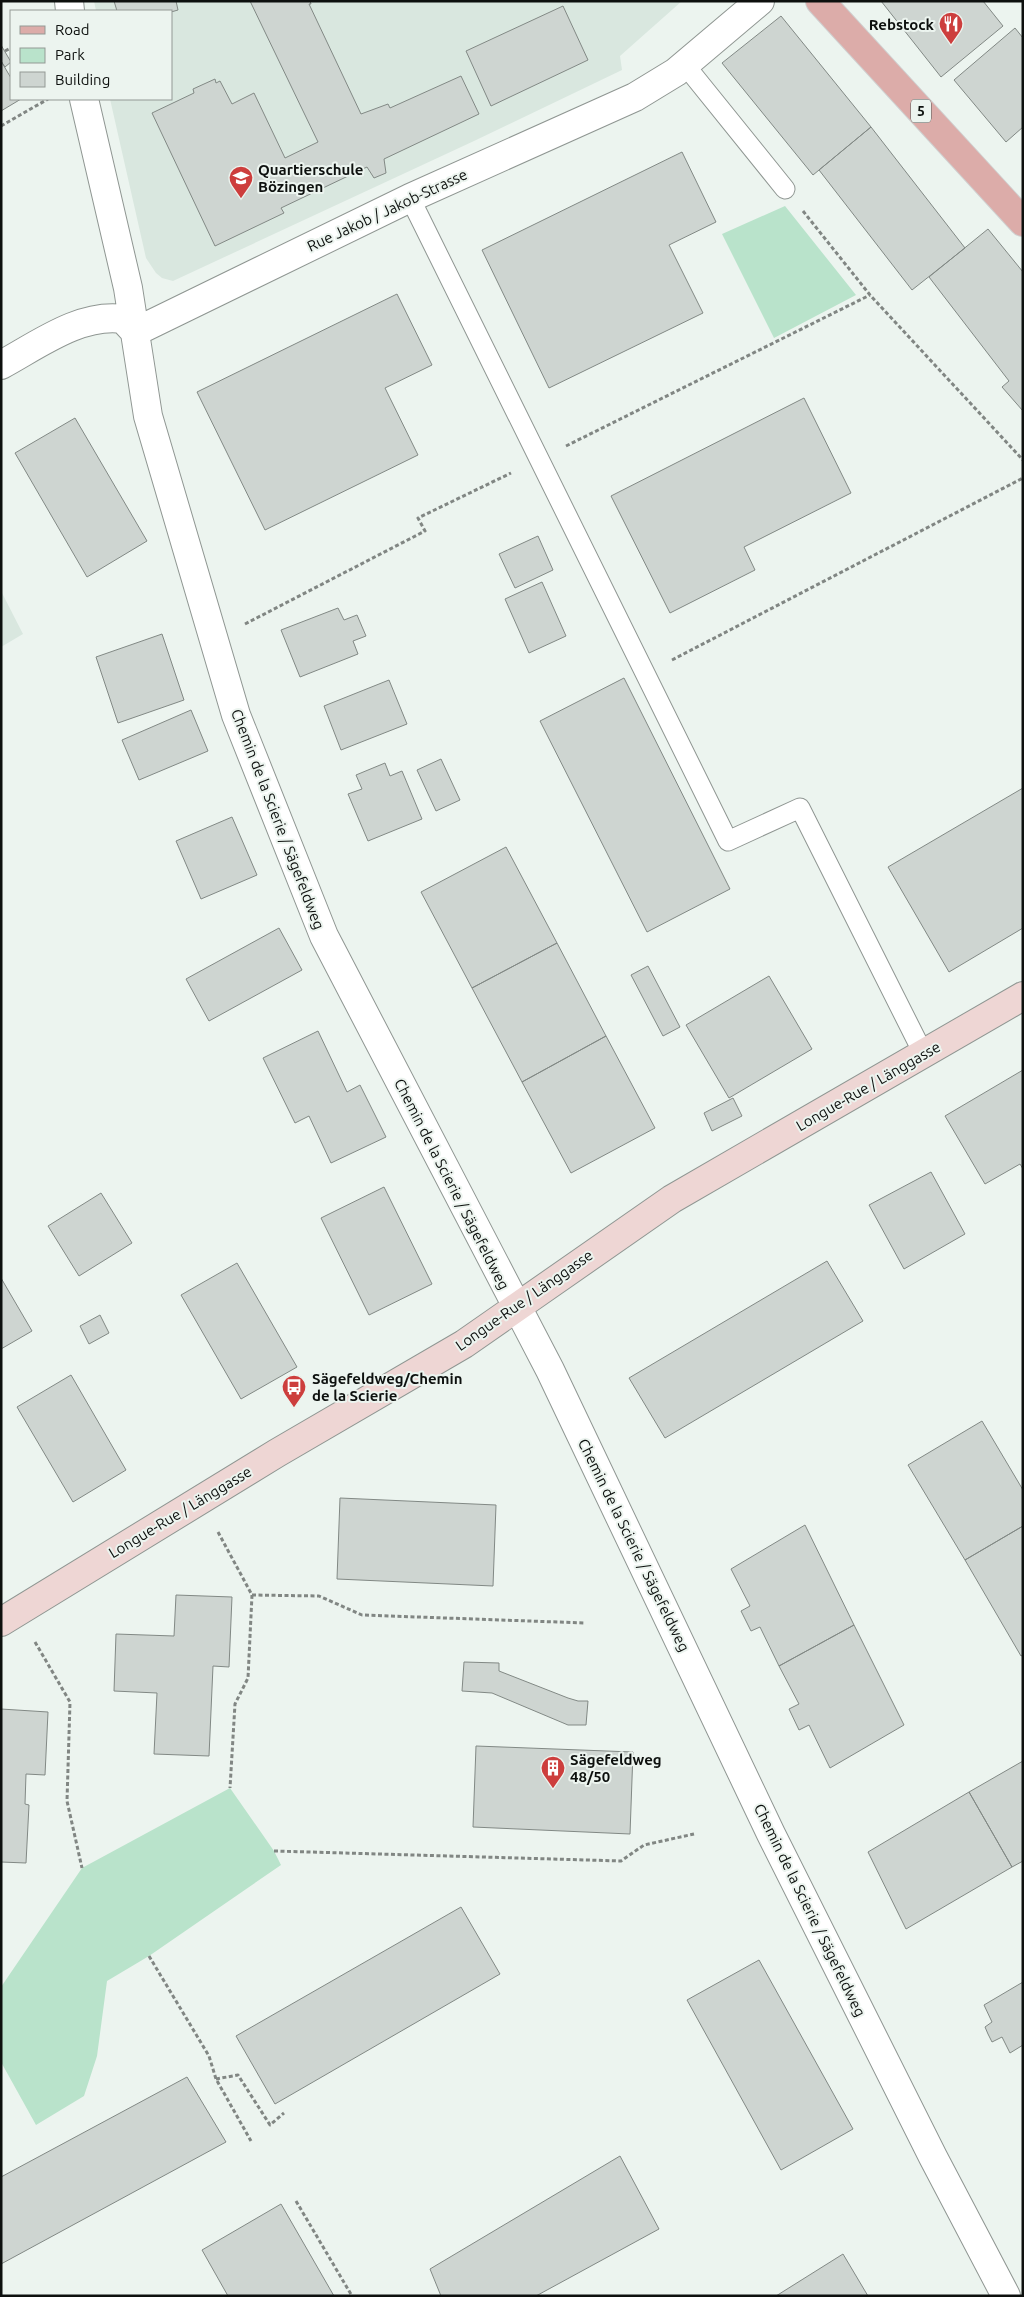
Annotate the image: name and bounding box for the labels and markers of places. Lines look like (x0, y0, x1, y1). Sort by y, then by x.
restaurant icon: Rebstock (938, 11, 964, 45)
place label: Rebstock (869, 16, 935, 33)
place label: Quartierschule Bözingen (258, 161, 364, 195)
school or university icon: Quartierschule Bözingen (228, 165, 254, 199)
place label: Sägefeldweg/Chemin de la Scierie (312, 1370, 462, 1404)
bus stop icon: Sägefeldweg/Chemin de la Scierie (281, 1374, 307, 1408)
place label: Sägefeldweg 48/50 (570, 1751, 662, 1785)
building icon: Sägefeldweg 48/50 (540, 1755, 566, 1789)

